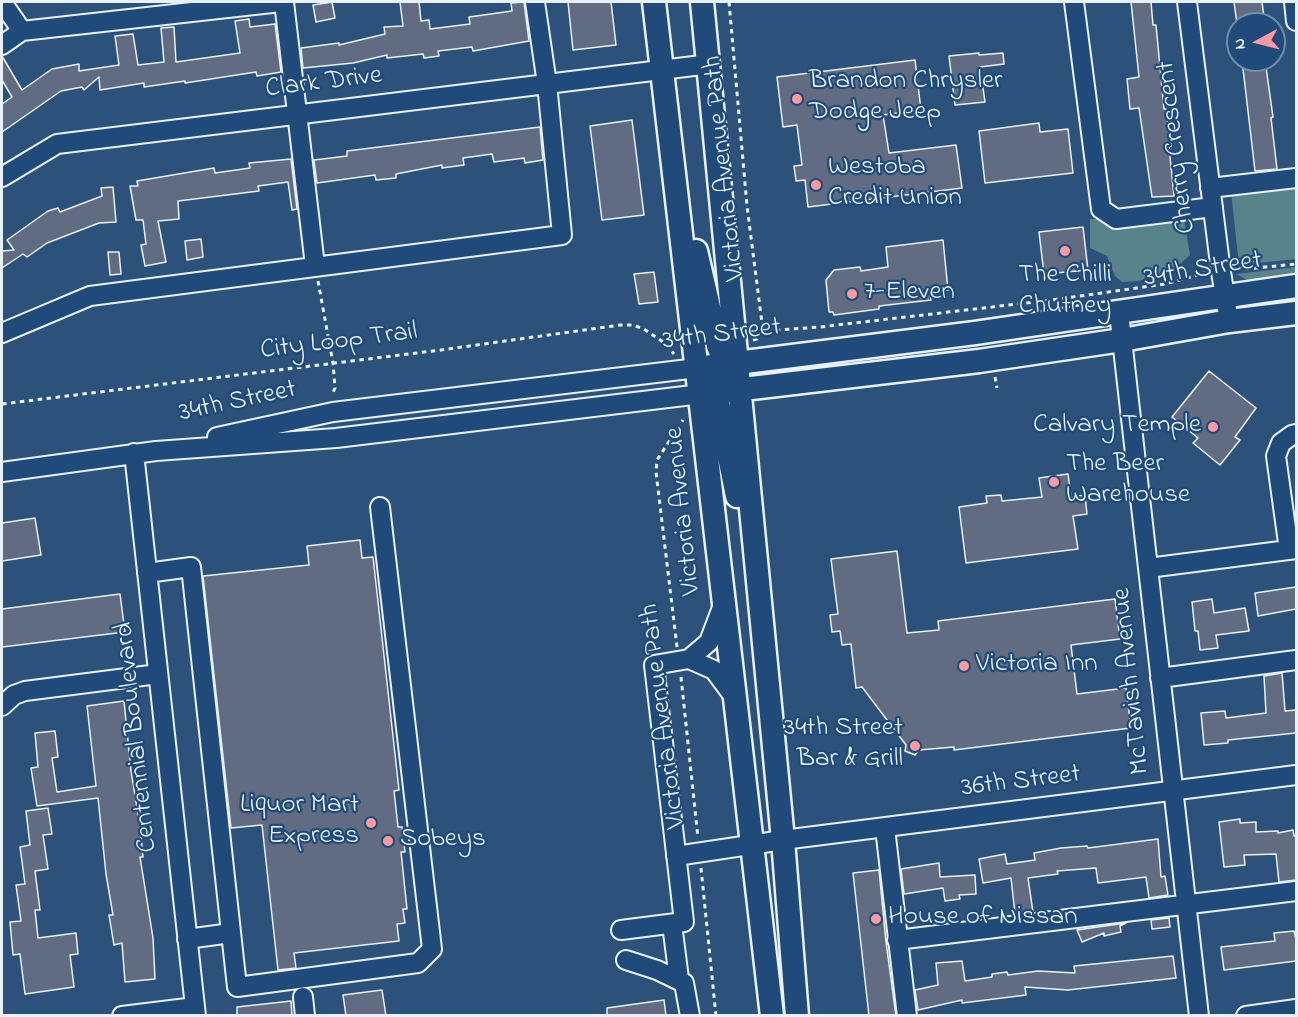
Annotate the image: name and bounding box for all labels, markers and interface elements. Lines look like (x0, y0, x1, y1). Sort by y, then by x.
north arrow (1226, 12, 1286, 72)
text: N (1228, 37, 1253, 51)
street label: Victoria Avenue Path (698, 54, 754, 282)
street label: Cherry Crescent (1151, 59, 1205, 235)
street label: Clark Drive (264, 61, 384, 107)
place label: Brandon Chrysler Dodge Jeep (809, 67, 1002, 130)
marker: Brandon Chrysler Dodge Jeep (790, 92, 804, 106)
place label: Westoba Credit Union (828, 153, 962, 216)
marker: Westoba Credit Union (809, 178, 823, 192)
marker: The Chilli Chutney (1058, 244, 1072, 258)
street label: 34th Street (1142, 246, 1264, 296)
place label: The Chilli Chutney (1018, 261, 1112, 324)
place label: 7-Eleven (864, 278, 955, 310)
marker: 7-Eleven (845, 287, 859, 301)
street label: 34th Street (661, 313, 783, 359)
street label: City Loop Trail (259, 317, 419, 369)
street label: 34th Street (176, 375, 300, 431)
place label: Calvary Temple (1033, 411, 1201, 443)
marker: Calvary Temple (1206, 420, 1220, 434)
street label: Victoria Avenue (660, 425, 710, 597)
place label: The Beer Warehouse (1066, 450, 1190, 513)
marker: The Beer Warehouse (1047, 475, 1061, 489)
street label: McTavish Avenue (1107, 586, 1159, 776)
street label: Victoria Avenue Path (635, 602, 695, 830)
street label: Centennial Boulevard (110, 620, 166, 854)
place label: Victoria Inn (976, 650, 1098, 682)
marker: Victoria Inn (957, 659, 971, 673)
place label: 34th Street Bar & Grill (784, 714, 903, 777)
marker: 34th Street Bar & Grill (908, 739, 922, 753)
street label: 36th Street (960, 760, 1082, 806)
place label: Liquor Mart Express (240, 791, 359, 854)
marker: Liquor Mart Express (364, 816, 378, 830)
place label: Sobeys (400, 825, 486, 857)
marker: Sobeys (381, 834, 395, 848)
place label: House of Nissan (888, 903, 1077, 935)
marker: House of Nissan (869, 912, 883, 926)

